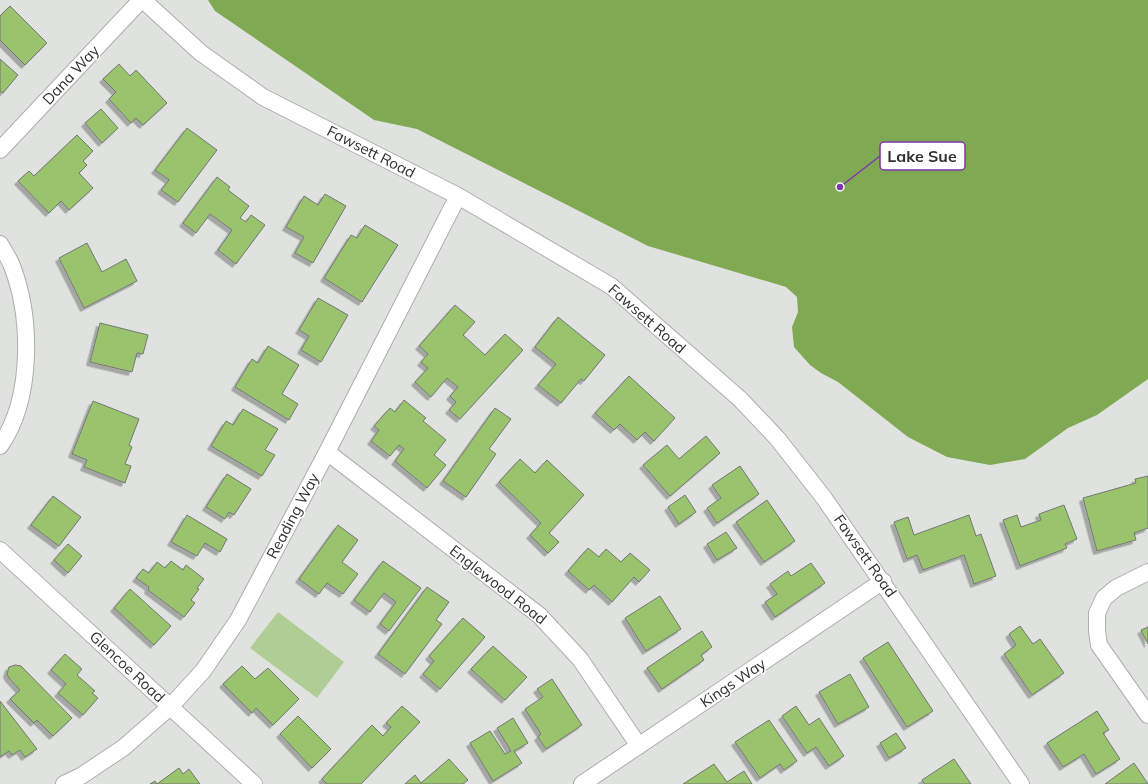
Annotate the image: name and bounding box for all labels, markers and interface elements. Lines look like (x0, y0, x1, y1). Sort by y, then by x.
street label: Dana Way (38, 41, 103, 108)
street label: Fawsett Road (324, 121, 419, 182)
callout: Lake Sue (880, 142, 965, 170)
text: Lake Sue (887, 146, 957, 166)
street label: Fawsett Road (605, 280, 690, 357)
street label: Reading Way (262, 470, 323, 562)
street label: Fawsett Road (830, 511, 901, 601)
street label: Englewood Road (446, 541, 551, 628)
street label: Glencoe Road (86, 627, 169, 706)
street label: Kings Way (696, 654, 769, 711)

